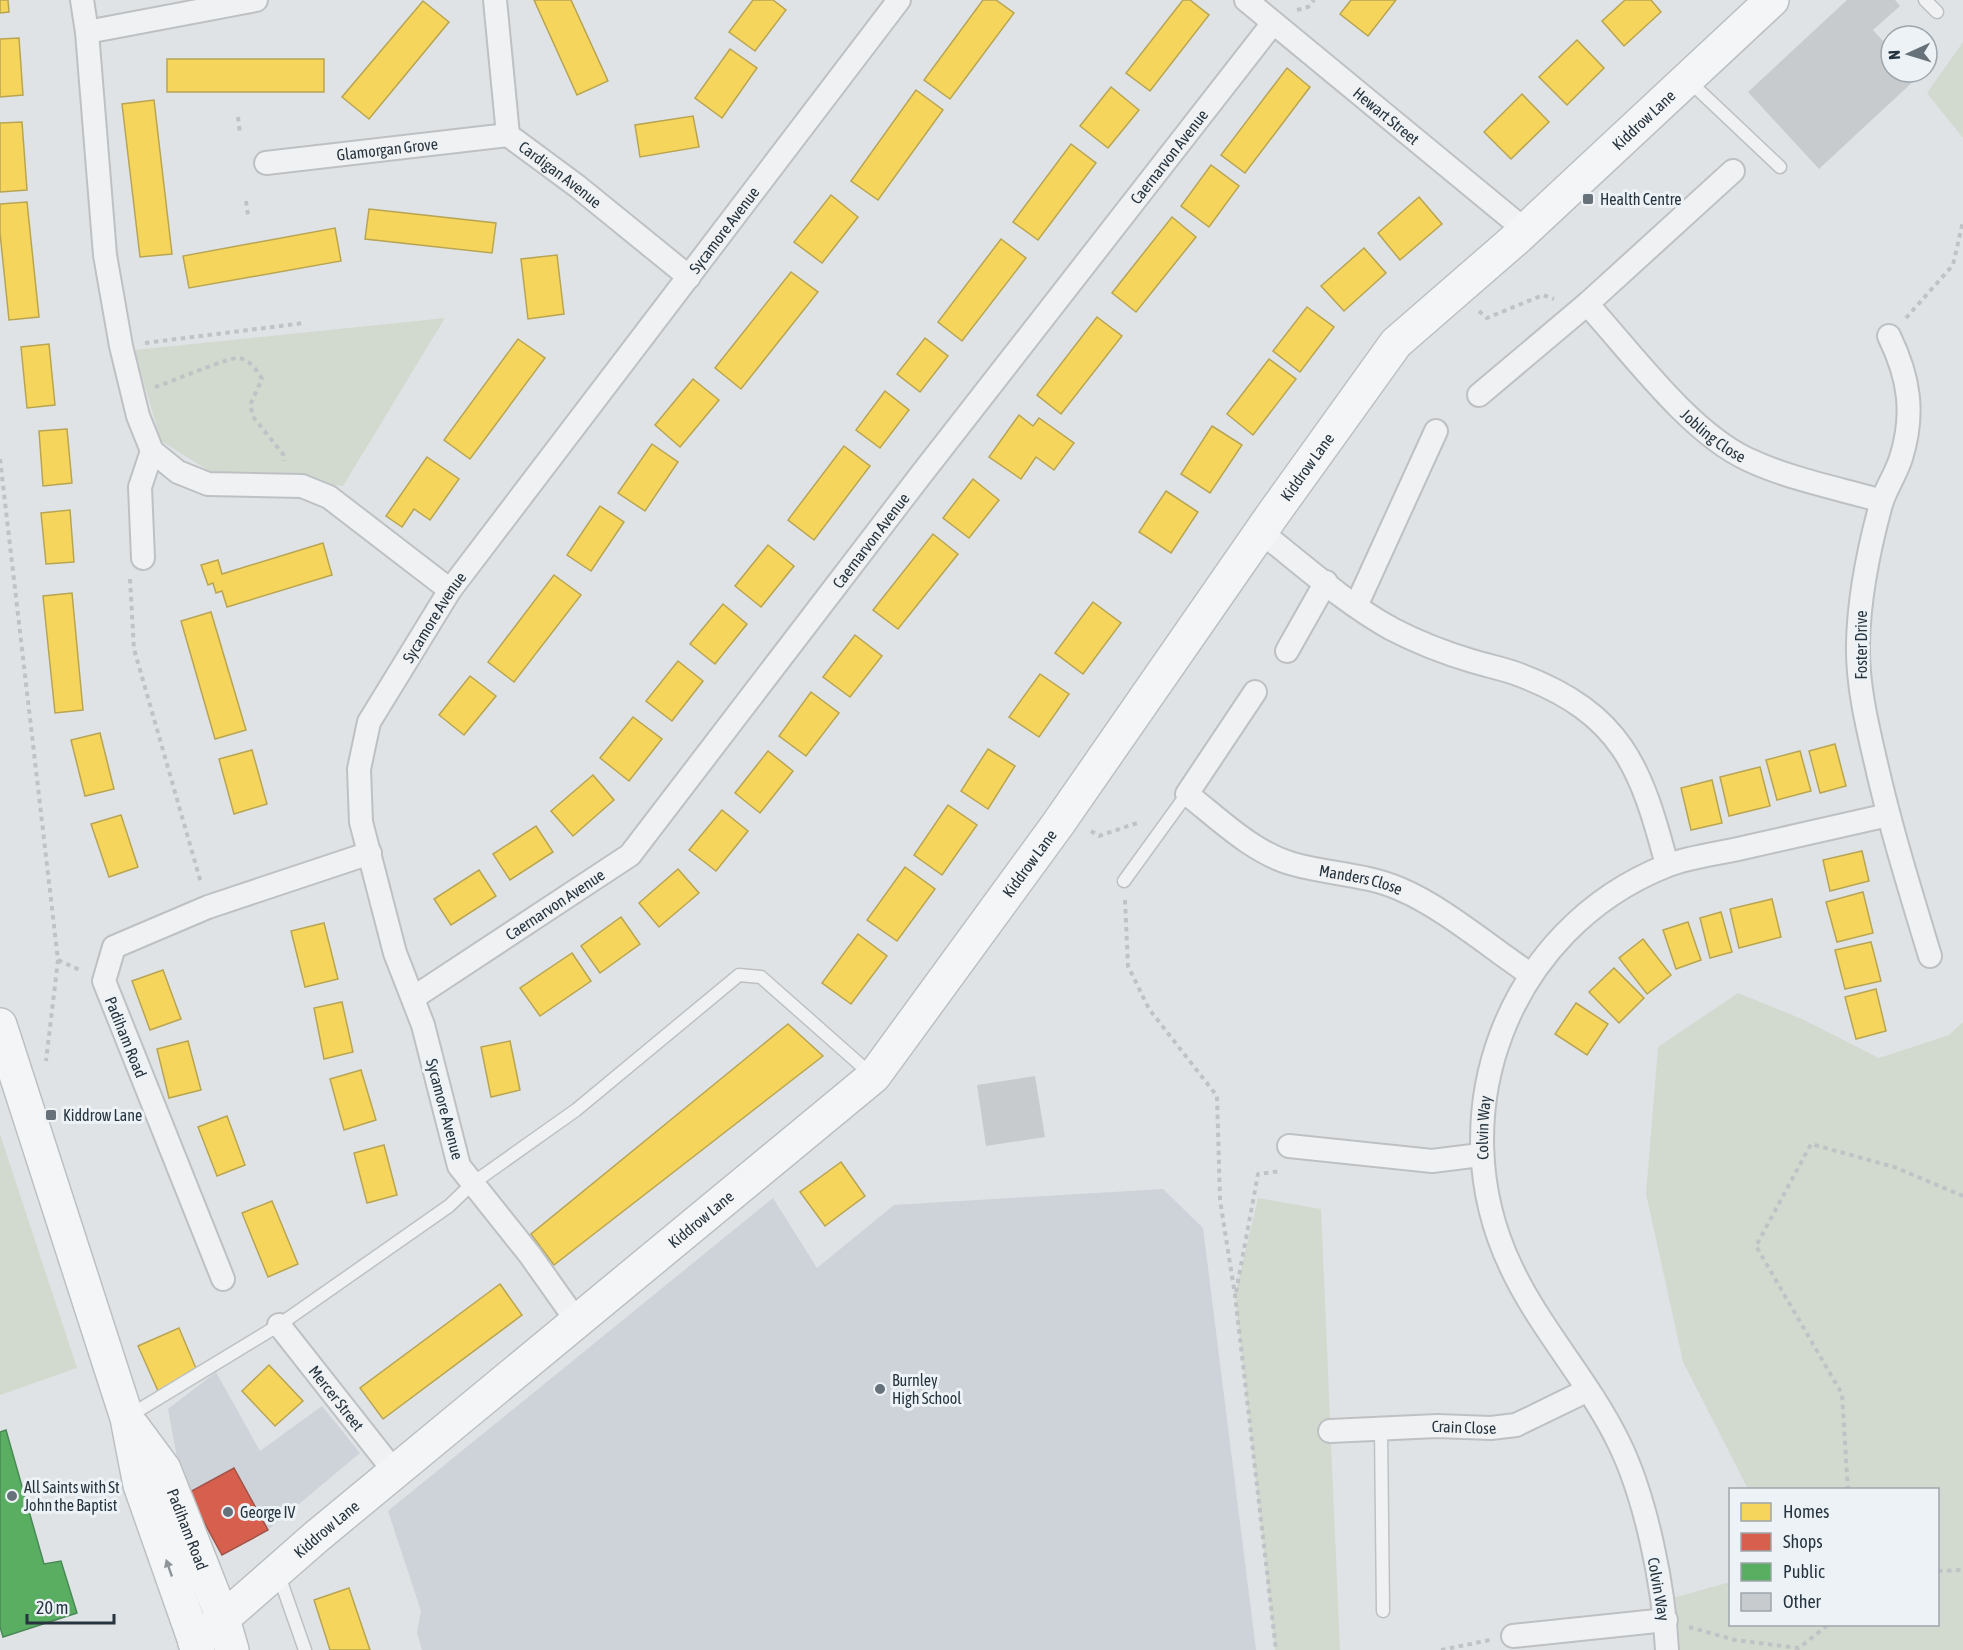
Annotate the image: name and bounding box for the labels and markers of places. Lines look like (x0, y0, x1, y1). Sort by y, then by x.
place label: Health Centre (1600, 190, 1682, 208)
marker: Health Centre (1581, 192, 1595, 206)
place label: Kiddrow Lane (63, 1106, 142, 1124)
marker: Kiddrow Lane (44, 1108, 58, 1122)
place label: Burnley High School (892, 1371, 962, 1408)
marker: Burnley High School (873, 1382, 887, 1396)
place label: All Saints with St John the Baptist (24, 1478, 120, 1515)
marker: All Saints with St John the Baptist (5, 1489, 19, 1503)
place label: George IV (240, 1503, 296, 1522)
marker: George IV (221, 1505, 235, 1519)

